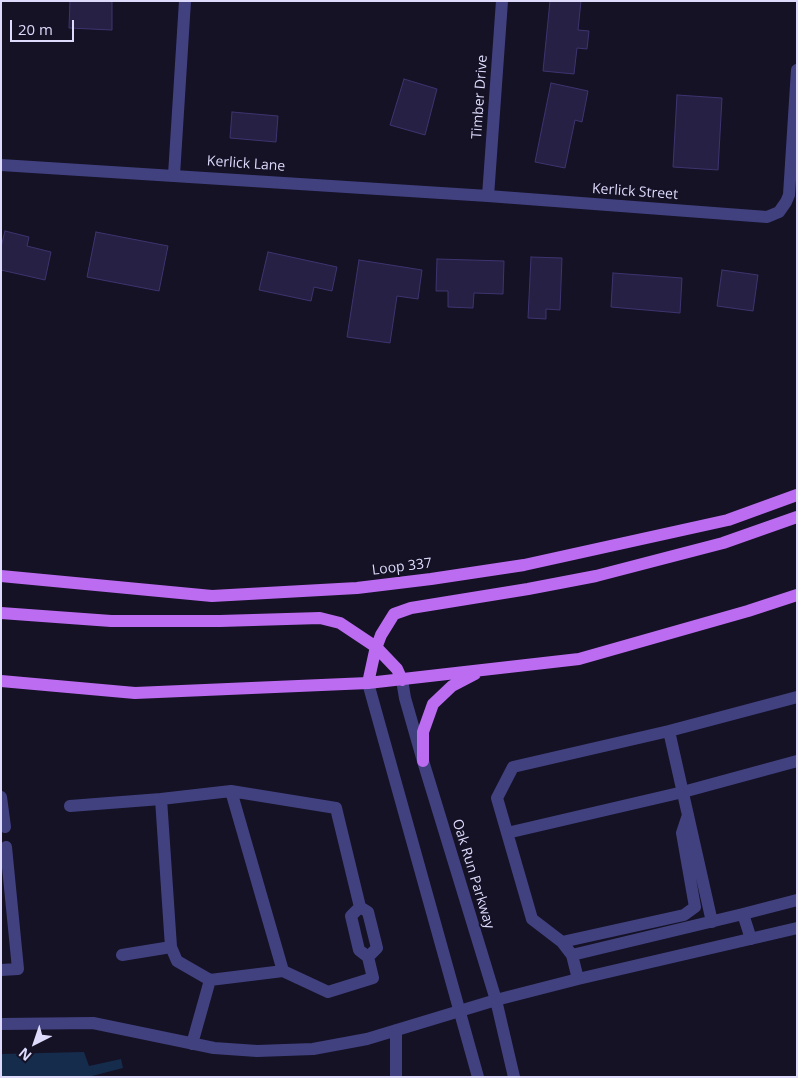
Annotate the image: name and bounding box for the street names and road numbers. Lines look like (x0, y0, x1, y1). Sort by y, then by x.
street label: Timber Drive (469, 54, 491, 140)
street label: Kerlick Lane (206, 153, 286, 175)
street label: Kerlick Street (592, 181, 678, 203)
street label: Loop 337 (371, 555, 433, 579)
street label: Oak Run Parkway (448, 817, 498, 931)

